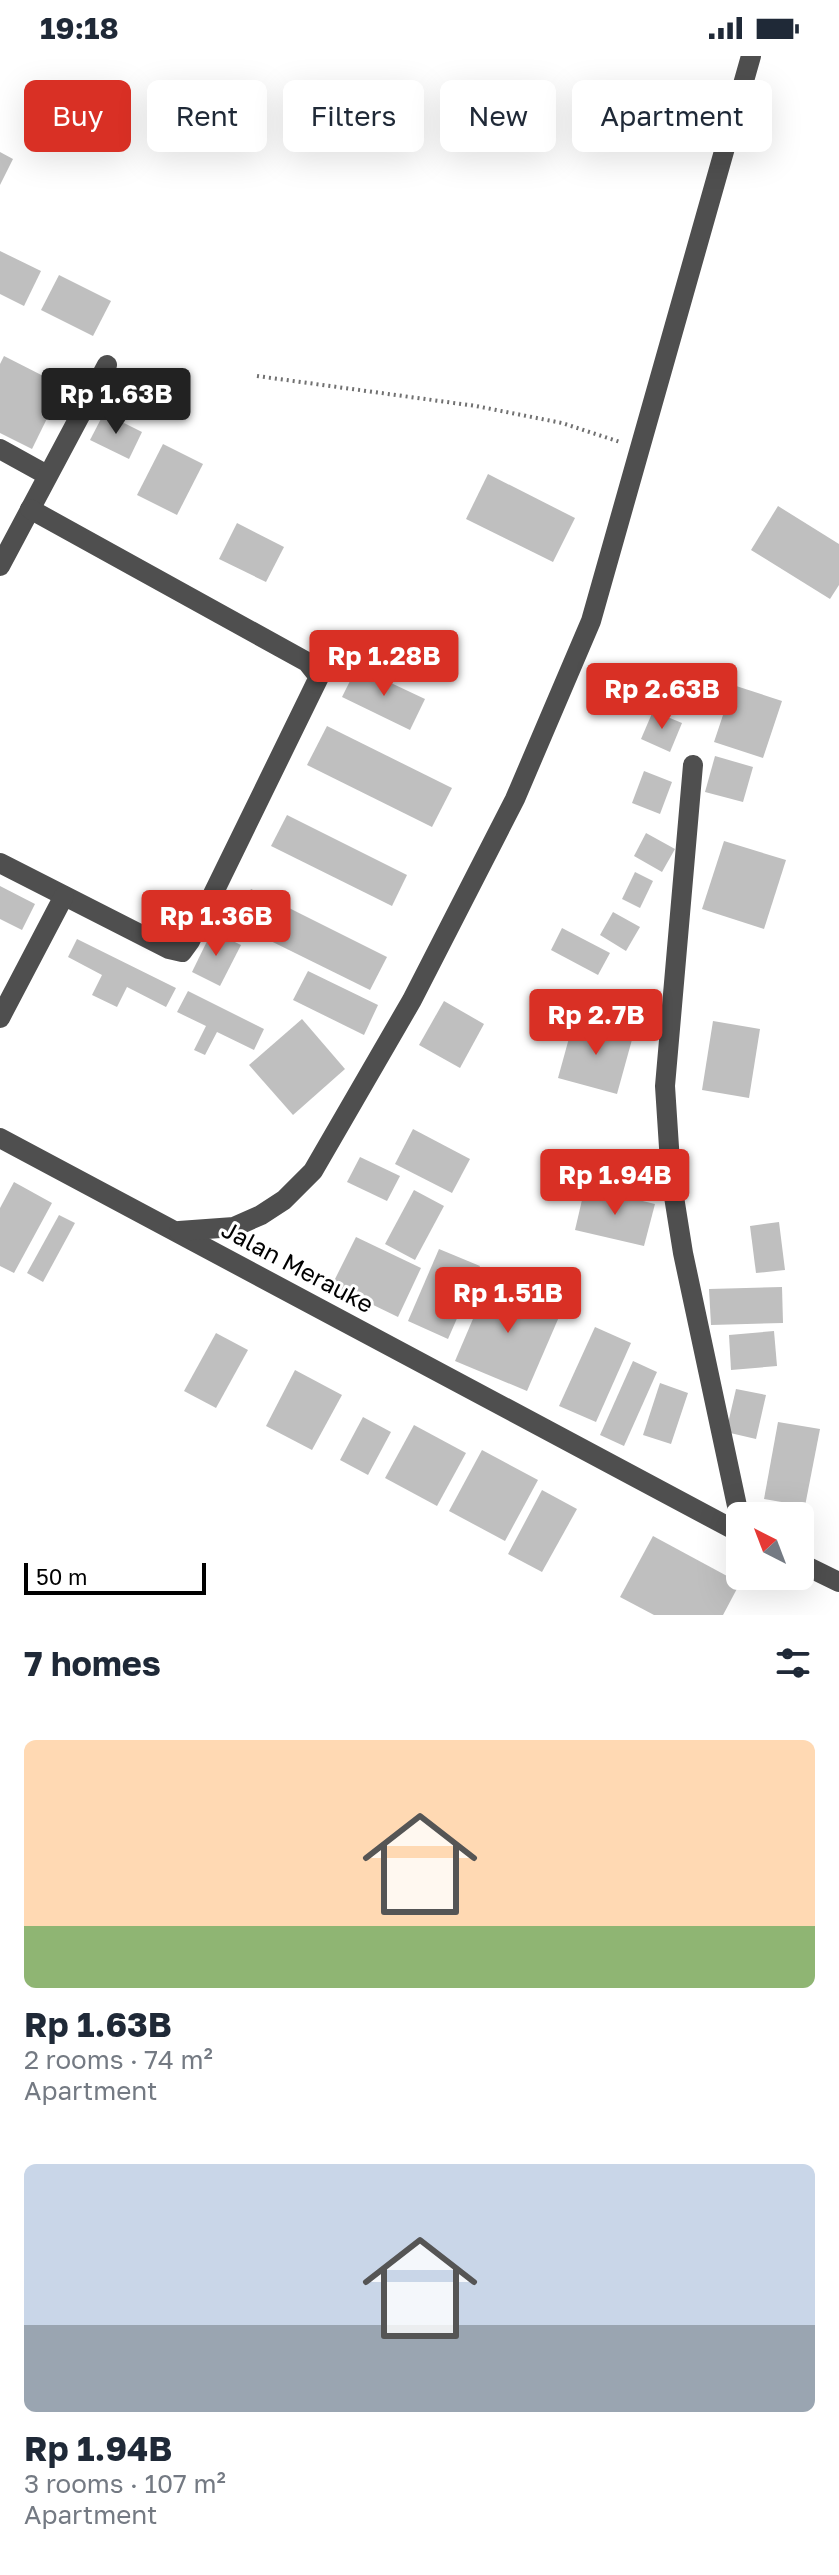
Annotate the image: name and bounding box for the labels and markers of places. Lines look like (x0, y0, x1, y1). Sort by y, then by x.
pin: Rp 1.63B (33, 368, 199, 436)
pin: Rp 1.28B (301, 630, 467, 698)
pin: Rp 2.63B (579, 663, 745, 731)
pin: Rp 1.36B (133, 890, 299, 958)
pin: Rp 2.7B (522, 989, 670, 1057)
pin: Rp 1.94B (532, 1149, 698, 1217)
pin: Rp 1.51B (425, 1267, 591, 1335)

